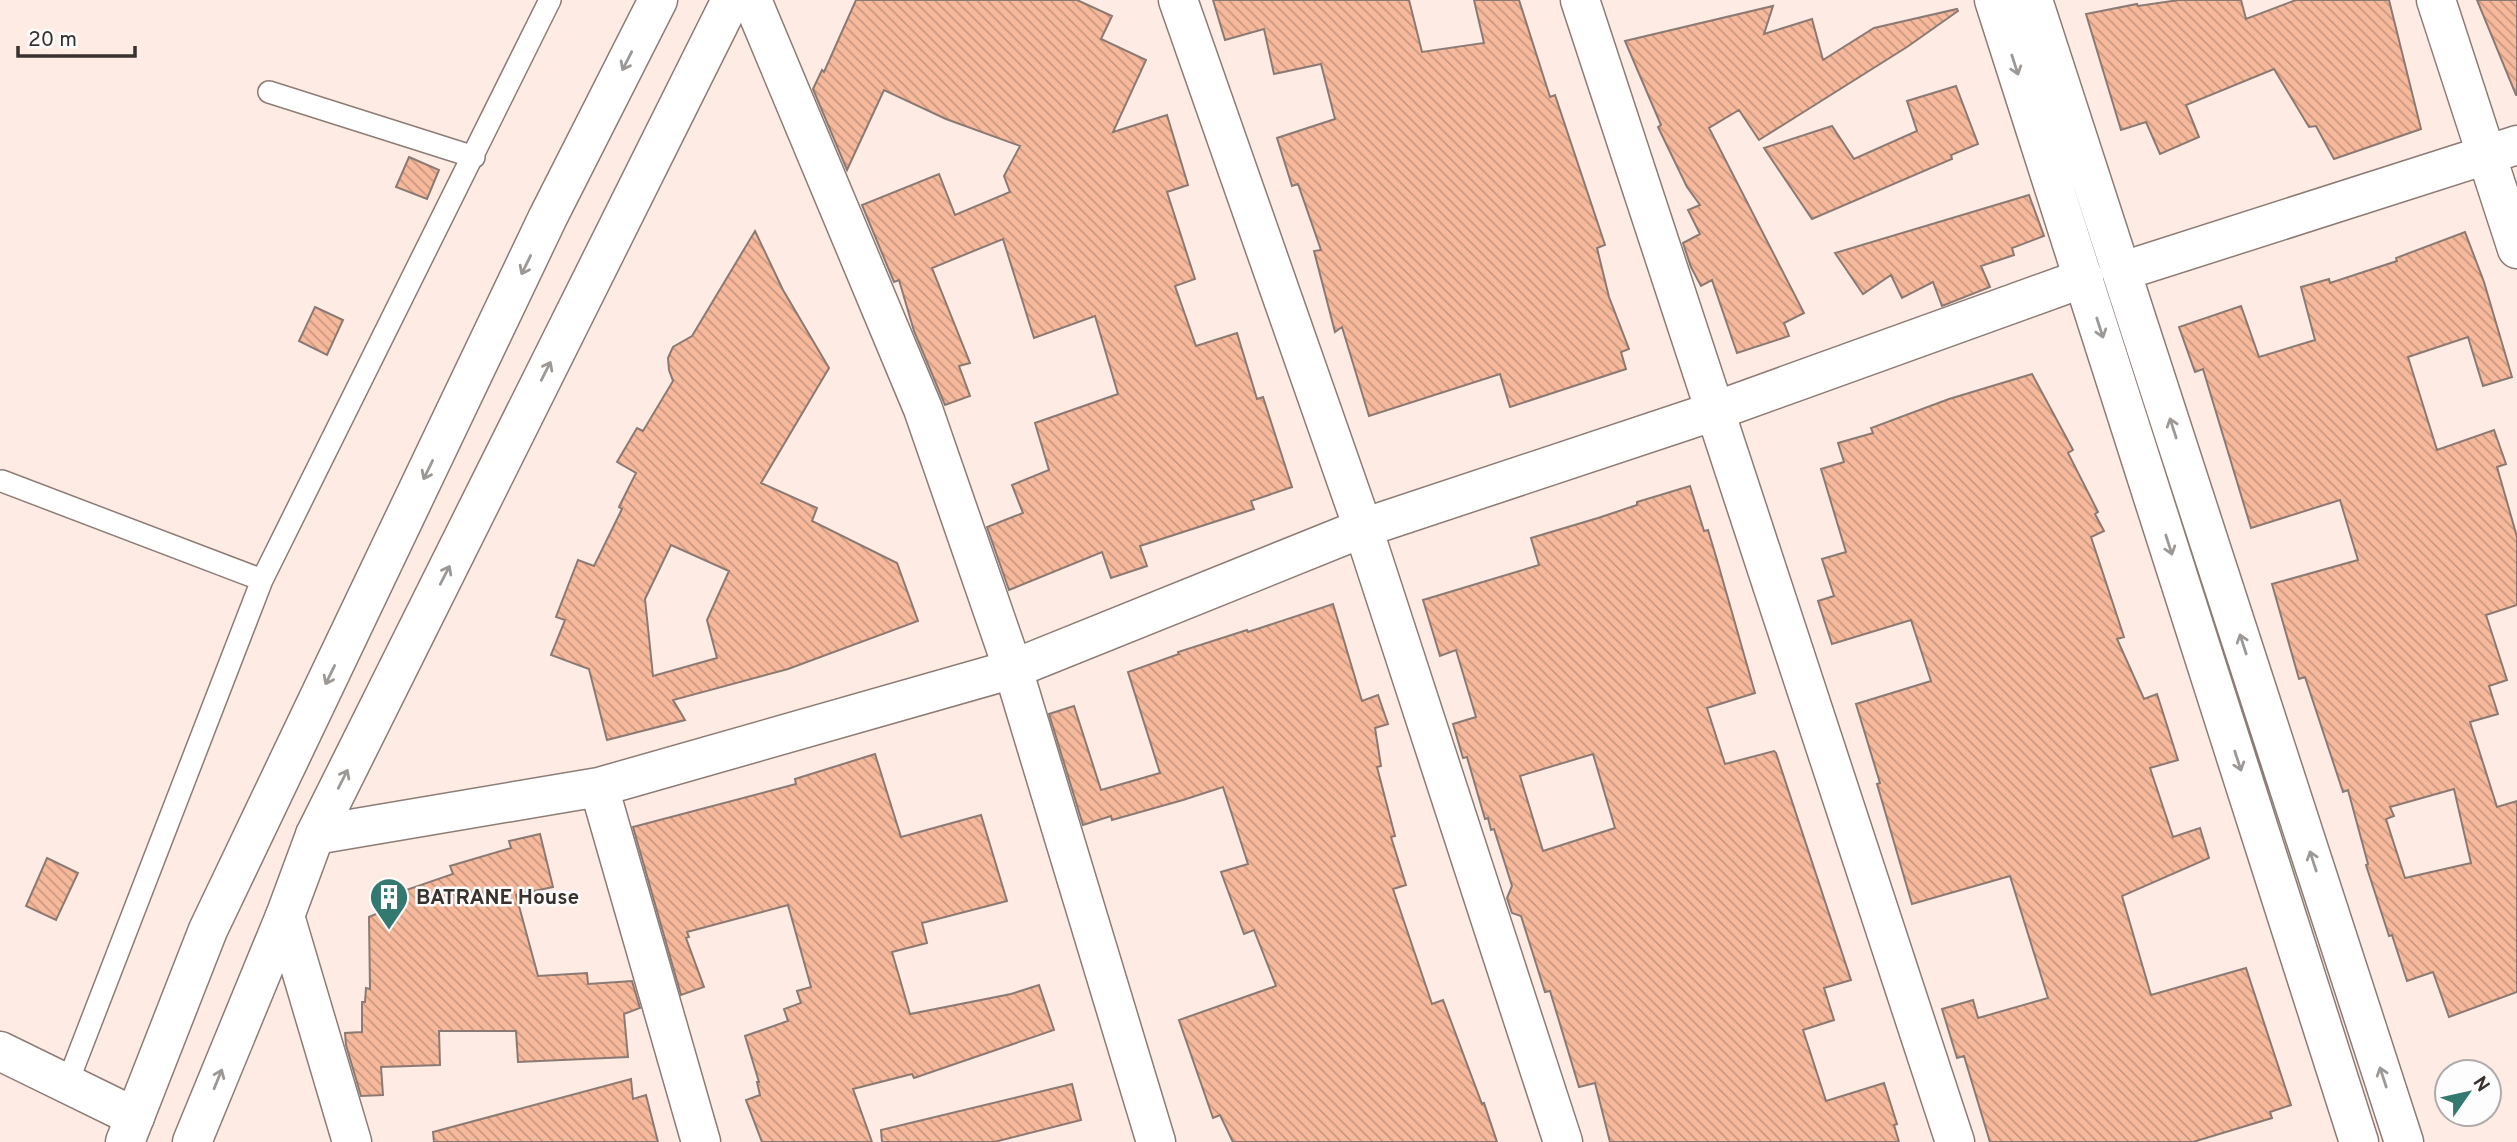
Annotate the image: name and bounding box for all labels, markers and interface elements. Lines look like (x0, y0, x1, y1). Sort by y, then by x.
scale bar (18, 14, 135, 58)
text: 20 m (28, 27, 77, 54)
one-way arrow (620, 50, 634, 71)
one-way arrow (2009, 54, 2022, 76)
one-way arrow (518, 254, 532, 275)
one-way arrow (2094, 317, 2107, 339)
one-way arrow (540, 361, 554, 382)
one-way arrow (2166, 417, 2178, 439)
one-way arrow (420, 459, 434, 480)
one-way arrow (2164, 533, 2176, 555)
one-way arrow (438, 565, 452, 586)
one-way arrow (2236, 634, 2249, 656)
one-way arrow (322, 664, 336, 685)
one-way arrow (2233, 750, 2246, 772)
one-way arrow (337, 768, 350, 789)
one-way arrow (2306, 850, 2319, 872)
building icon: BATRANE House (368, 876, 410, 931)
place label: BATRANE House (416, 885, 579, 912)
north arrow (2433, 1058, 2503, 1128)
one-way arrow (2376, 1066, 2389, 1088)
one-way arrow (213, 1069, 226, 1090)
text: N (2467, 1072, 2494, 1097)

